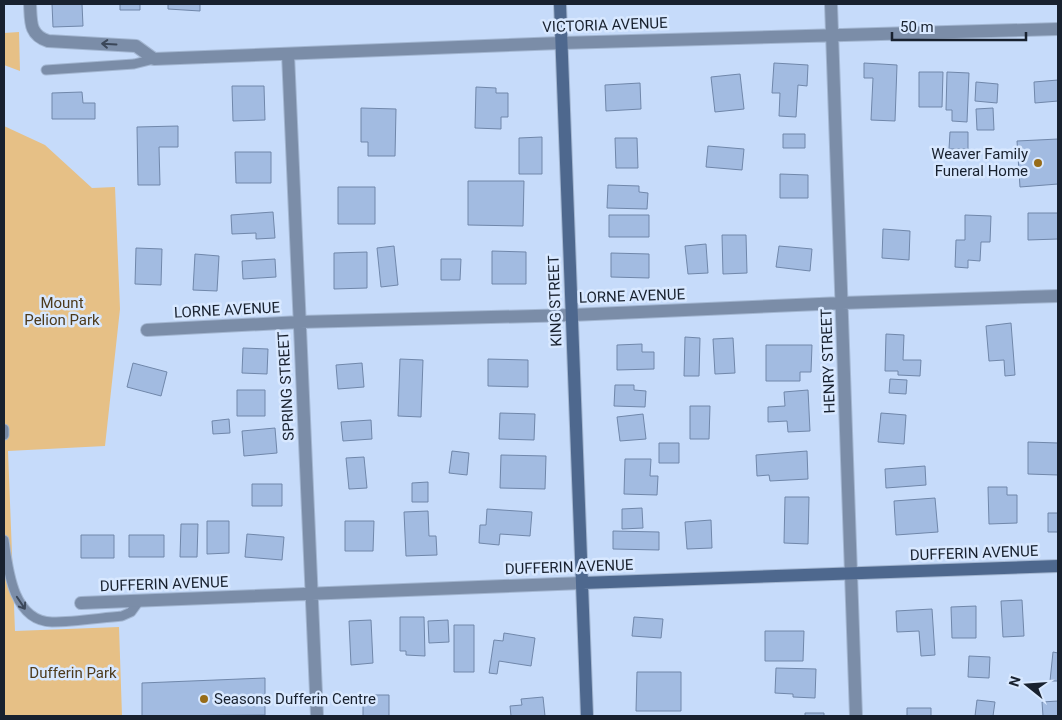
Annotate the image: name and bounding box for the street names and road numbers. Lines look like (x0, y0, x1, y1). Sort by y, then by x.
street label: VICTORIA AVENUE (542, 14, 668, 36)
street label: KING STREET (544, 255, 566, 347)
street label: LORNE AVENUE (579, 285, 686, 307)
street label: LORNE AVENUE (173, 298, 281, 322)
street label: HENRY STREET (817, 308, 839, 414)
street label: SPRING STREET (274, 331, 298, 441)
street label: DUFFERIN AVENUE (909, 542, 1039, 564)
street label: DUFFERIN AVENUE (504, 556, 634, 578)
street label: DUFFERIN AVENUE (99, 573, 229, 595)

